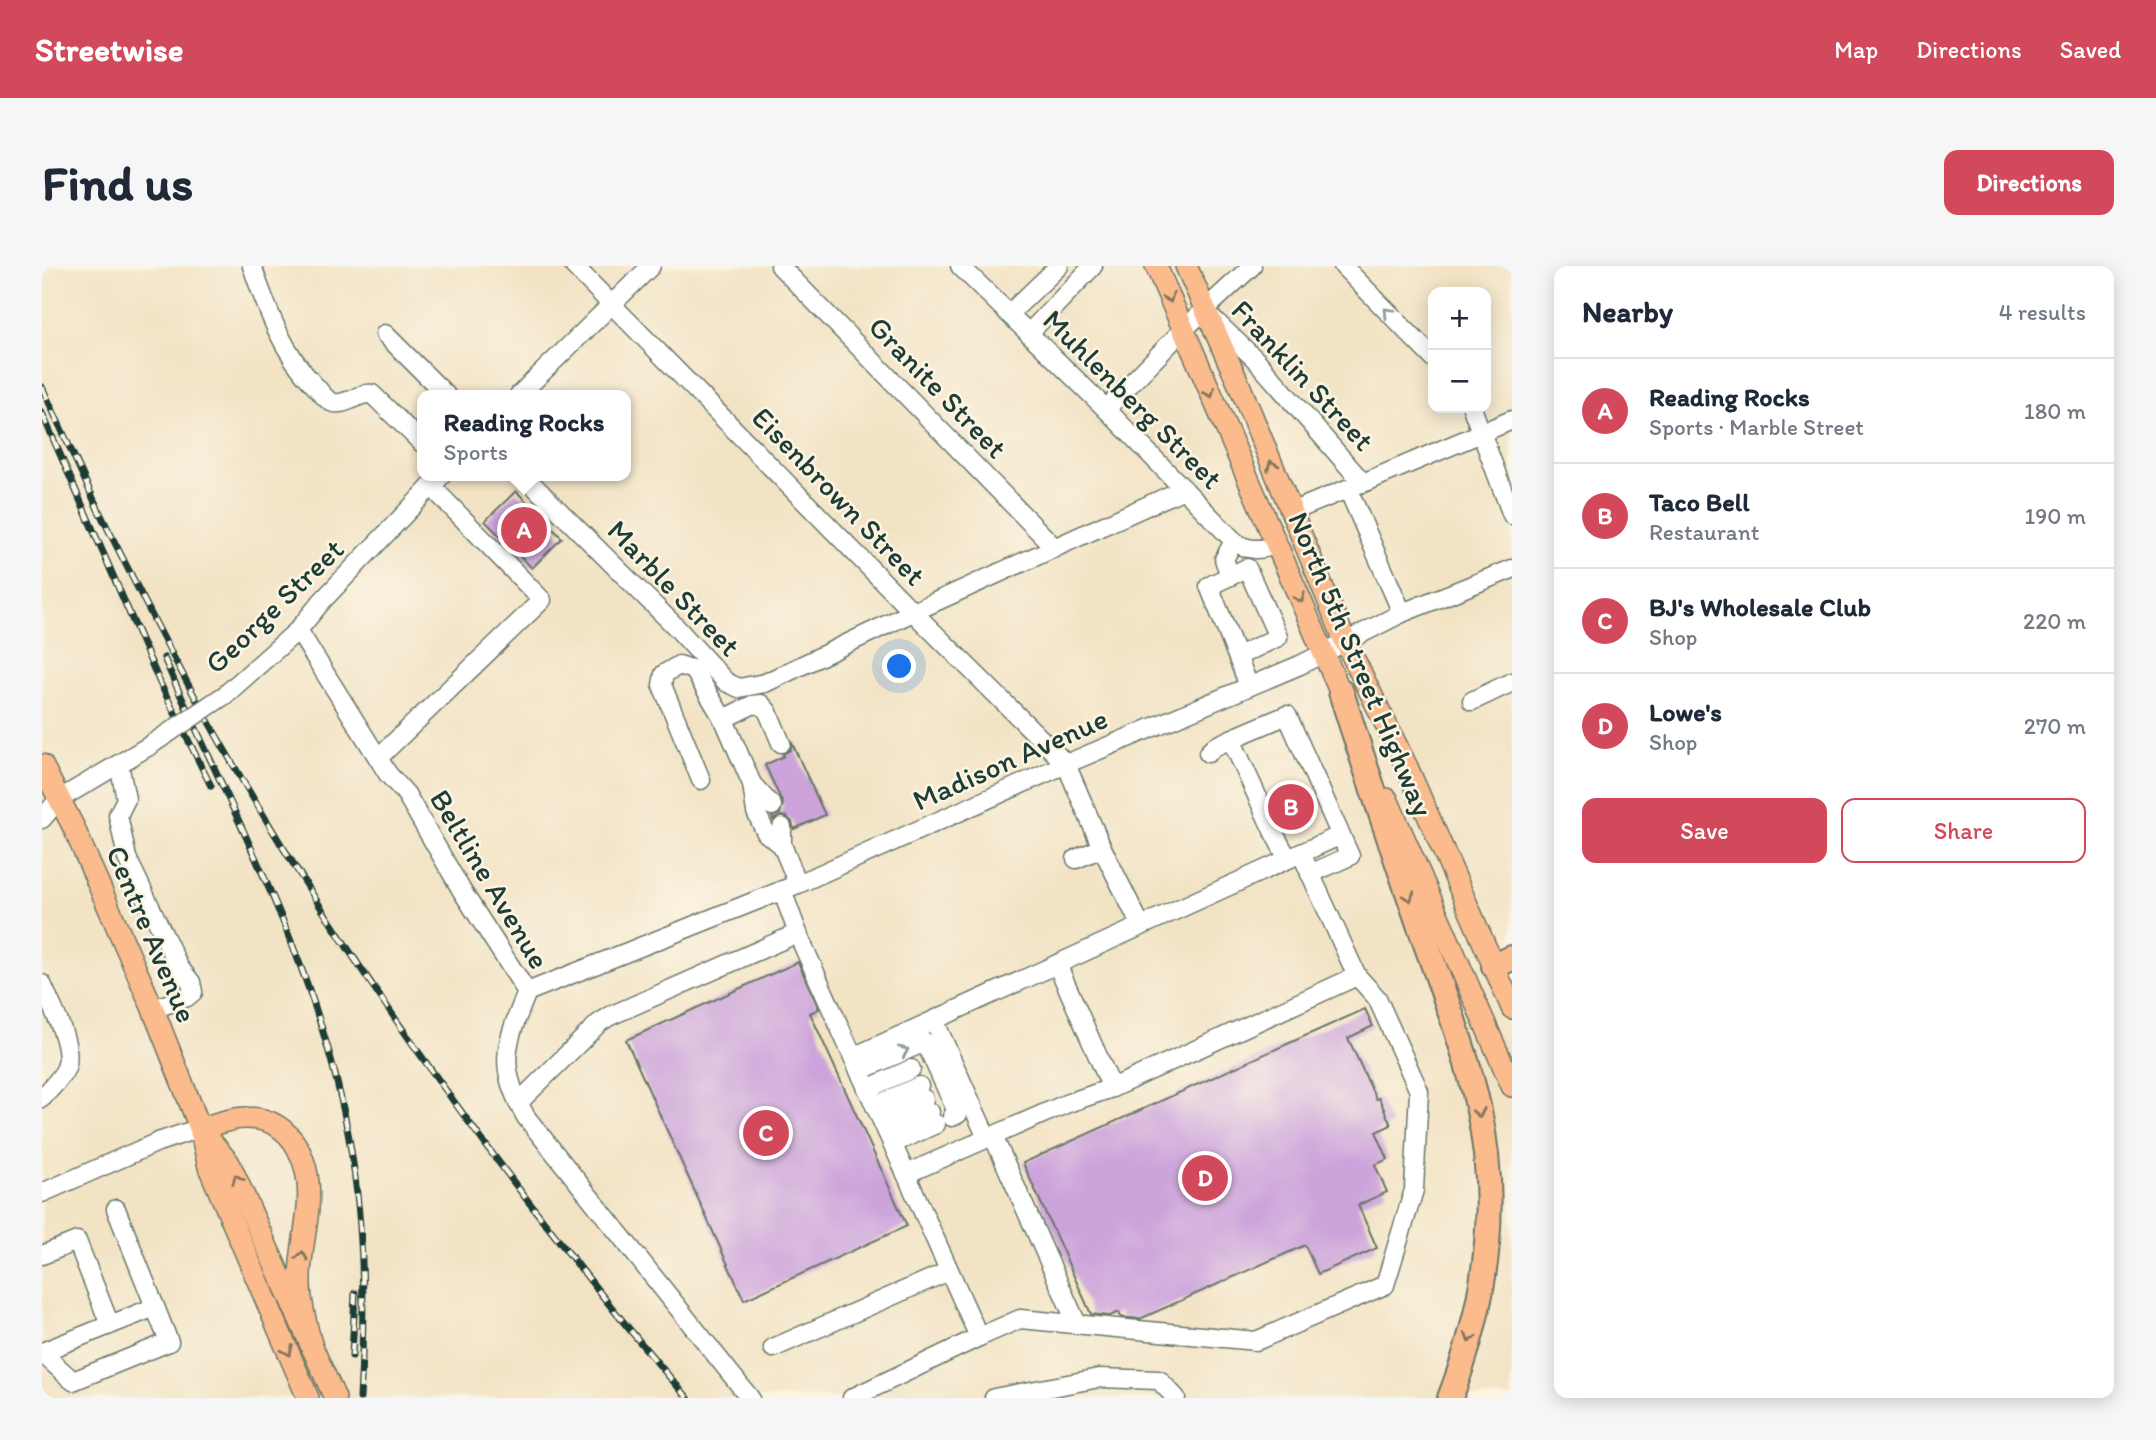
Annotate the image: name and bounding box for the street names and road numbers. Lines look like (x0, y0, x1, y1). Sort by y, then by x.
street label: Franklin Street (1224, 292, 1382, 458)
street label: Muhlenberg Street (1035, 301, 1231, 497)
street label: Granite Street (861, 308, 1015, 466)
street label: Eisenbrown Street (744, 399, 934, 593)
street label: North 5th Street Highway (1280, 506, 1442, 822)
street label: Marble Street (600, 512, 748, 664)
street label: George Street (197, 531, 351, 681)
street label: Madison Avenue (907, 699, 1113, 819)
street label: Beltline Avenue (422, 782, 558, 976)
street label: Centre Avenue (98, 840, 206, 1028)

